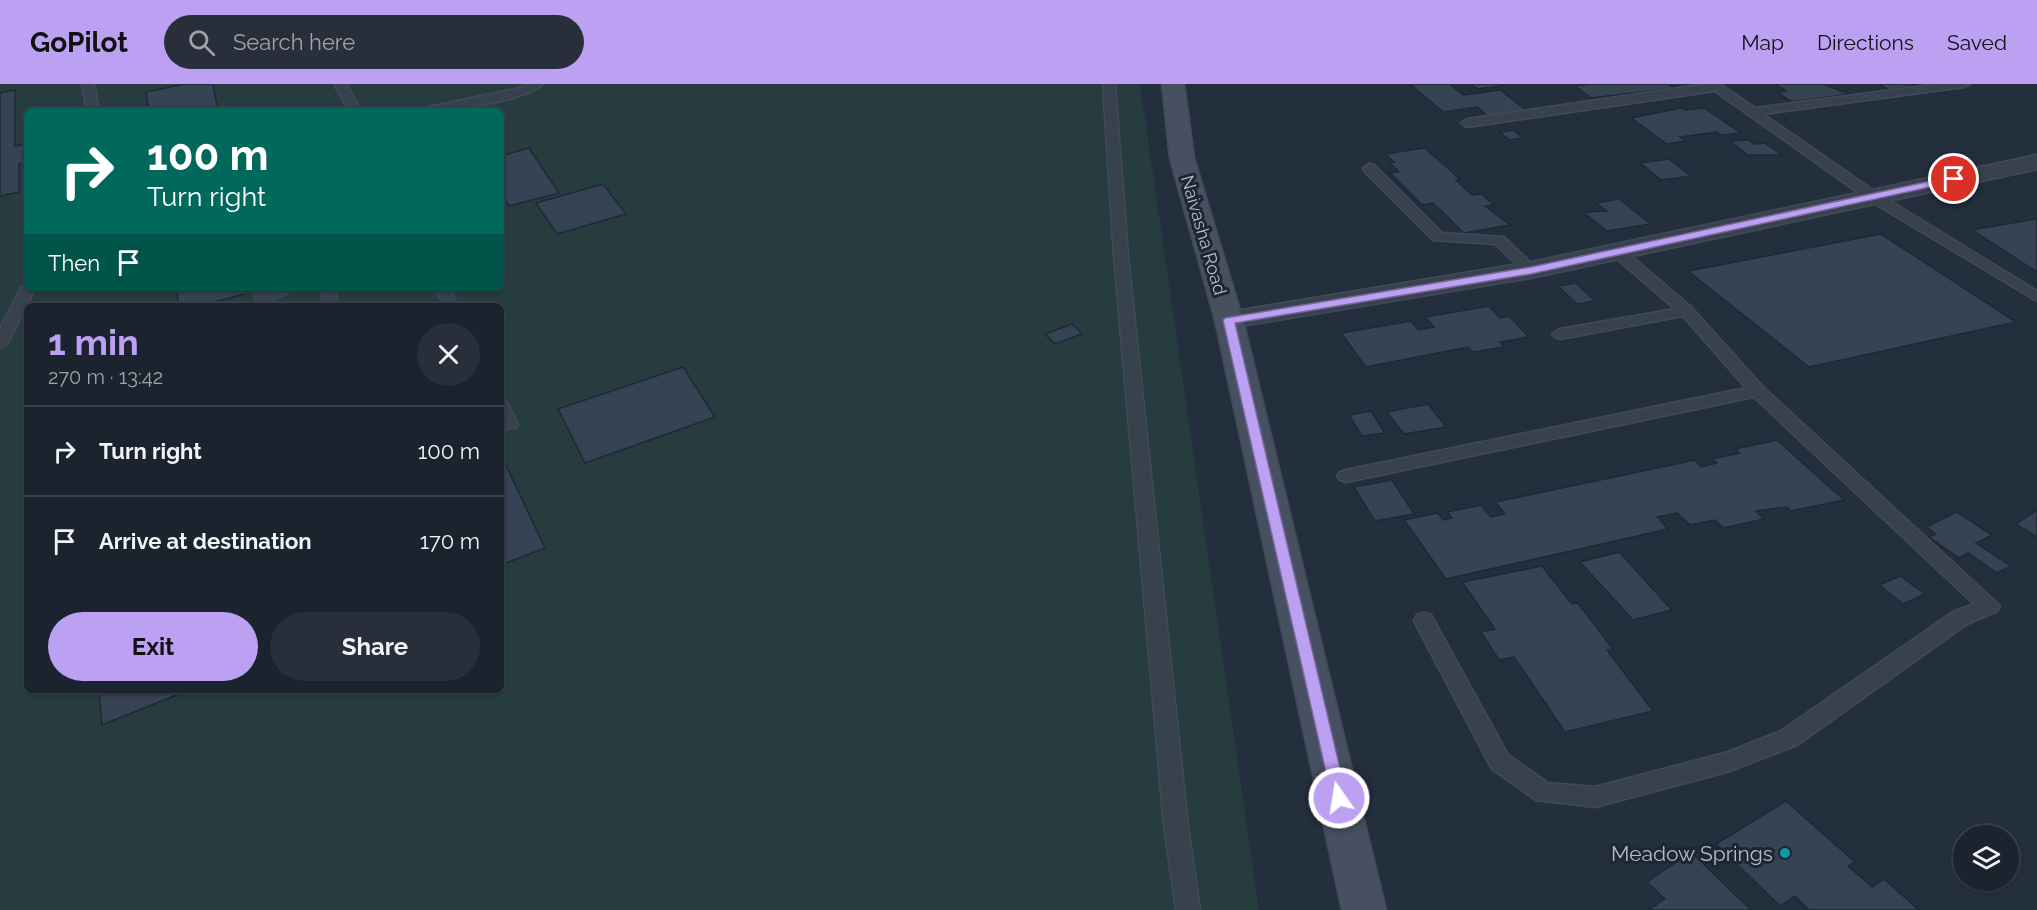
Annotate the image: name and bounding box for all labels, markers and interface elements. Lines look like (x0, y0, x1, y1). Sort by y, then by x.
search box (164, 15, 584, 69)
text: GoPilot (30, 26, 128, 59)
icon: search (185, 26, 218, 59)
text: Search here (233, 29, 355, 55)
text: Map (1741, 30, 1784, 55)
text: Directions (1817, 30, 1914, 55)
text: Saved (1947, 30, 2007, 55)
text: 100 m (147, 131, 269, 180)
icon: right (48, 132, 126, 210)
pin (1928, 153, 1979, 204)
icon: arrive (1937, 162, 1970, 195)
street label: Naivasha Road (1177, 173, 1231, 297)
text: Turn right (147, 181, 266, 212)
icon: arrive (112, 246, 145, 279)
text: Then (48, 250, 100, 276)
text: 1 min (48, 321, 139, 363)
button: close (417, 323, 480, 386)
text: 270 m · 13:42 (48, 365, 163, 389)
icon: right (48, 435, 81, 468)
text: Turn right (99, 438, 202, 464)
text: 100 m (418, 438, 480, 464)
icon: arrive (48, 525, 81, 558)
text: Arrive at destination (99, 528, 312, 554)
text: 170 m (420, 528, 480, 554)
button: Exit (48, 612, 258, 681)
button: Share (270, 612, 480, 681)
position arrow (1307, 766, 1371, 830)
map controls (1953, 825, 2019, 891)
button: layers (1953, 825, 2019, 891)
place label: Meadow Springs (1611, 841, 1773, 866)
marker: Meadow Springs (1778, 846, 1792, 860)

